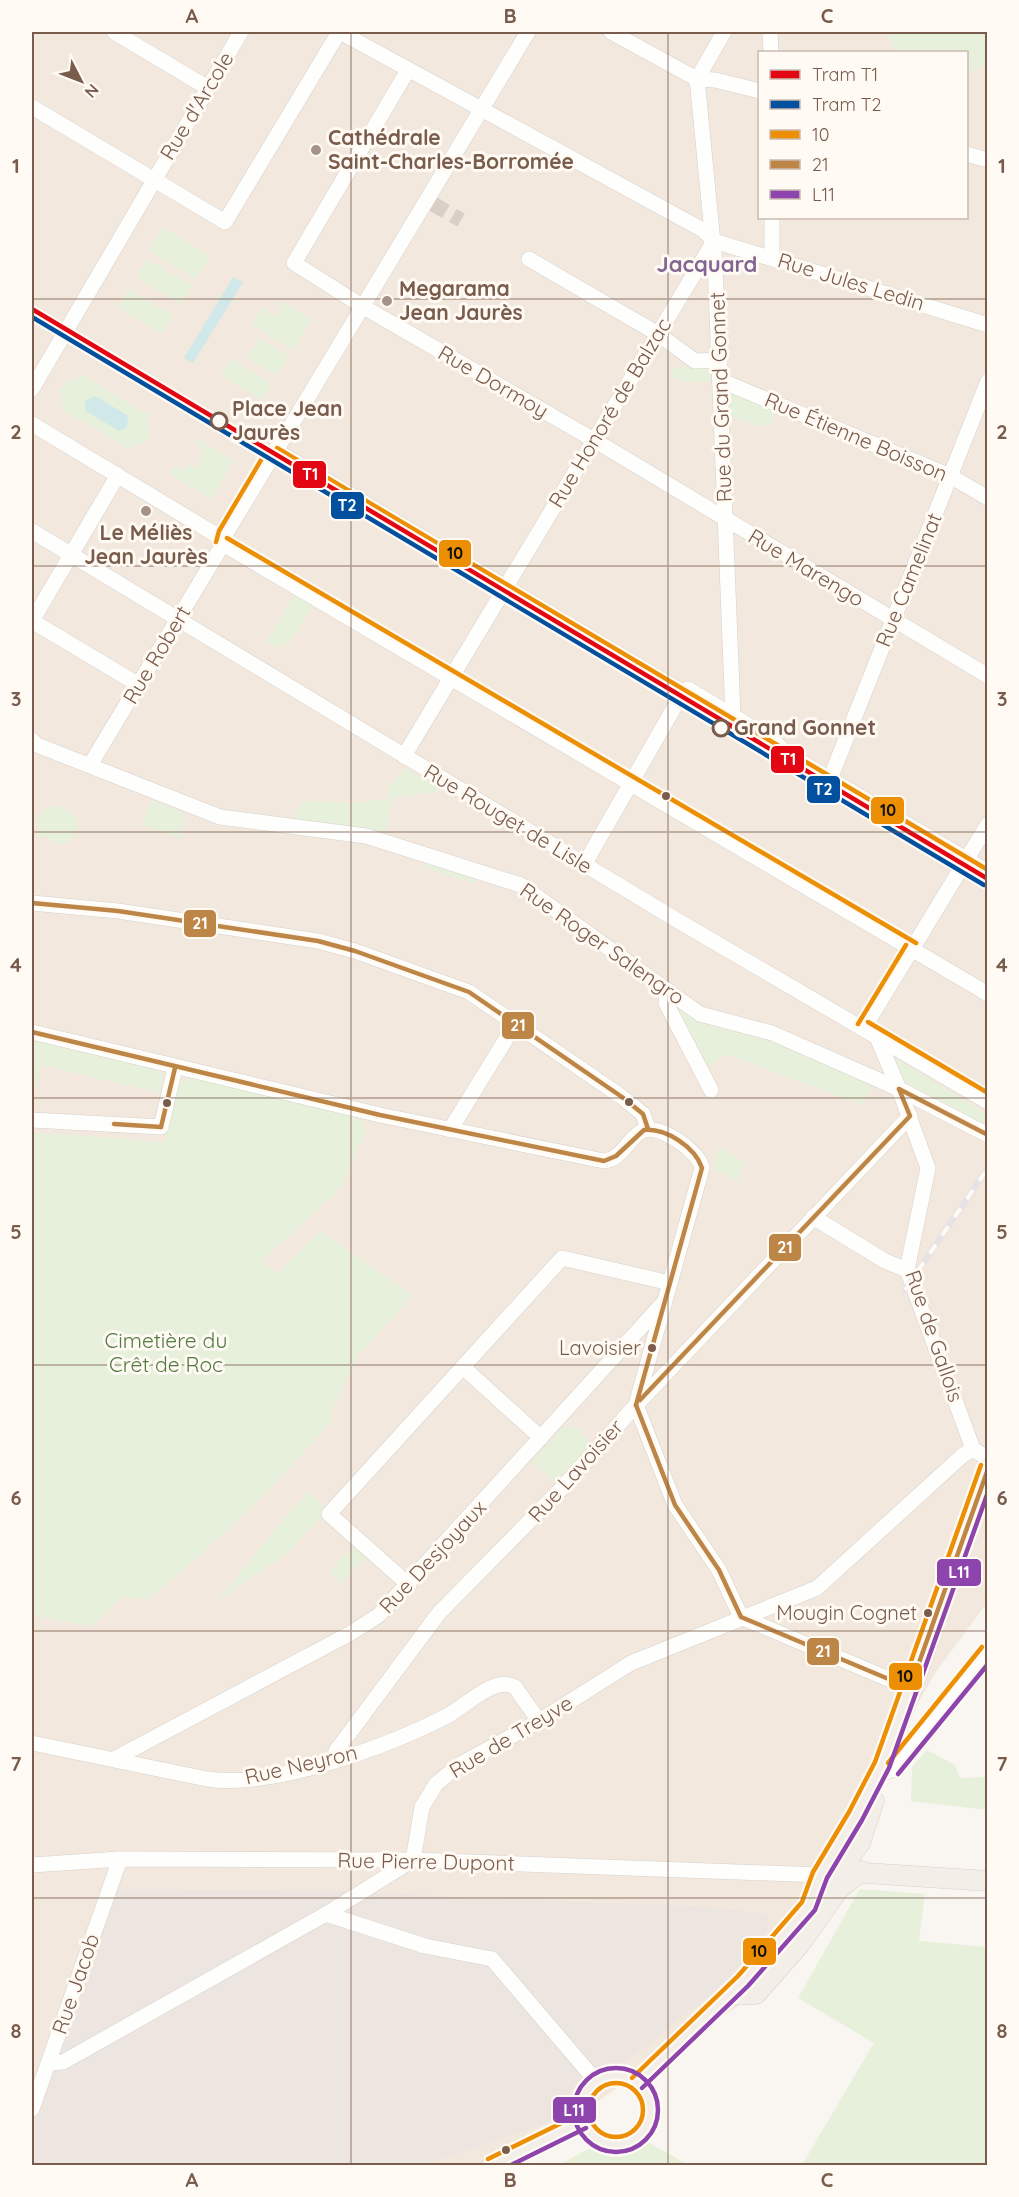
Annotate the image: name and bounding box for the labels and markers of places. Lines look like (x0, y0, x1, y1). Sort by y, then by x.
place label: Cathédrale Saint-Charles-Borromée (328, 124, 574, 174)
marker: Cathédrale Saint-Charles-Borromée (309, 143, 323, 157)
place label: Megarama Jean Jaurès (399, 275, 523, 325)
marker: Megarama Jean Jaurès (380, 294, 394, 308)
place label: Place Jean Jaurès (232, 395, 342, 445)
marker: Place Jean Jaurès (210, 412, 228, 430)
marker: Le Méliès Jean Jaurès (139, 504, 153, 518)
place label: Le Méliès Jean Jaurès (84, 519, 208, 569)
place label: Grand Gonnet (734, 714, 876, 740)
marker: Grand Gonnet (712, 719, 730, 737)
unlabelled marker (660, 790, 672, 802)
unlabelled marker (623, 1096, 635, 1108)
unlabelled marker (161, 1097, 173, 1109)
place label: Lavoisier (559, 1335, 641, 1360)
marker: Lavoisier (646, 1342, 658, 1354)
place label: Mougin Cognet (776, 1600, 917, 1625)
marker: Mougin Cognet (922, 1607, 934, 1619)
unlabelled marker (500, 2144, 512, 2156)

